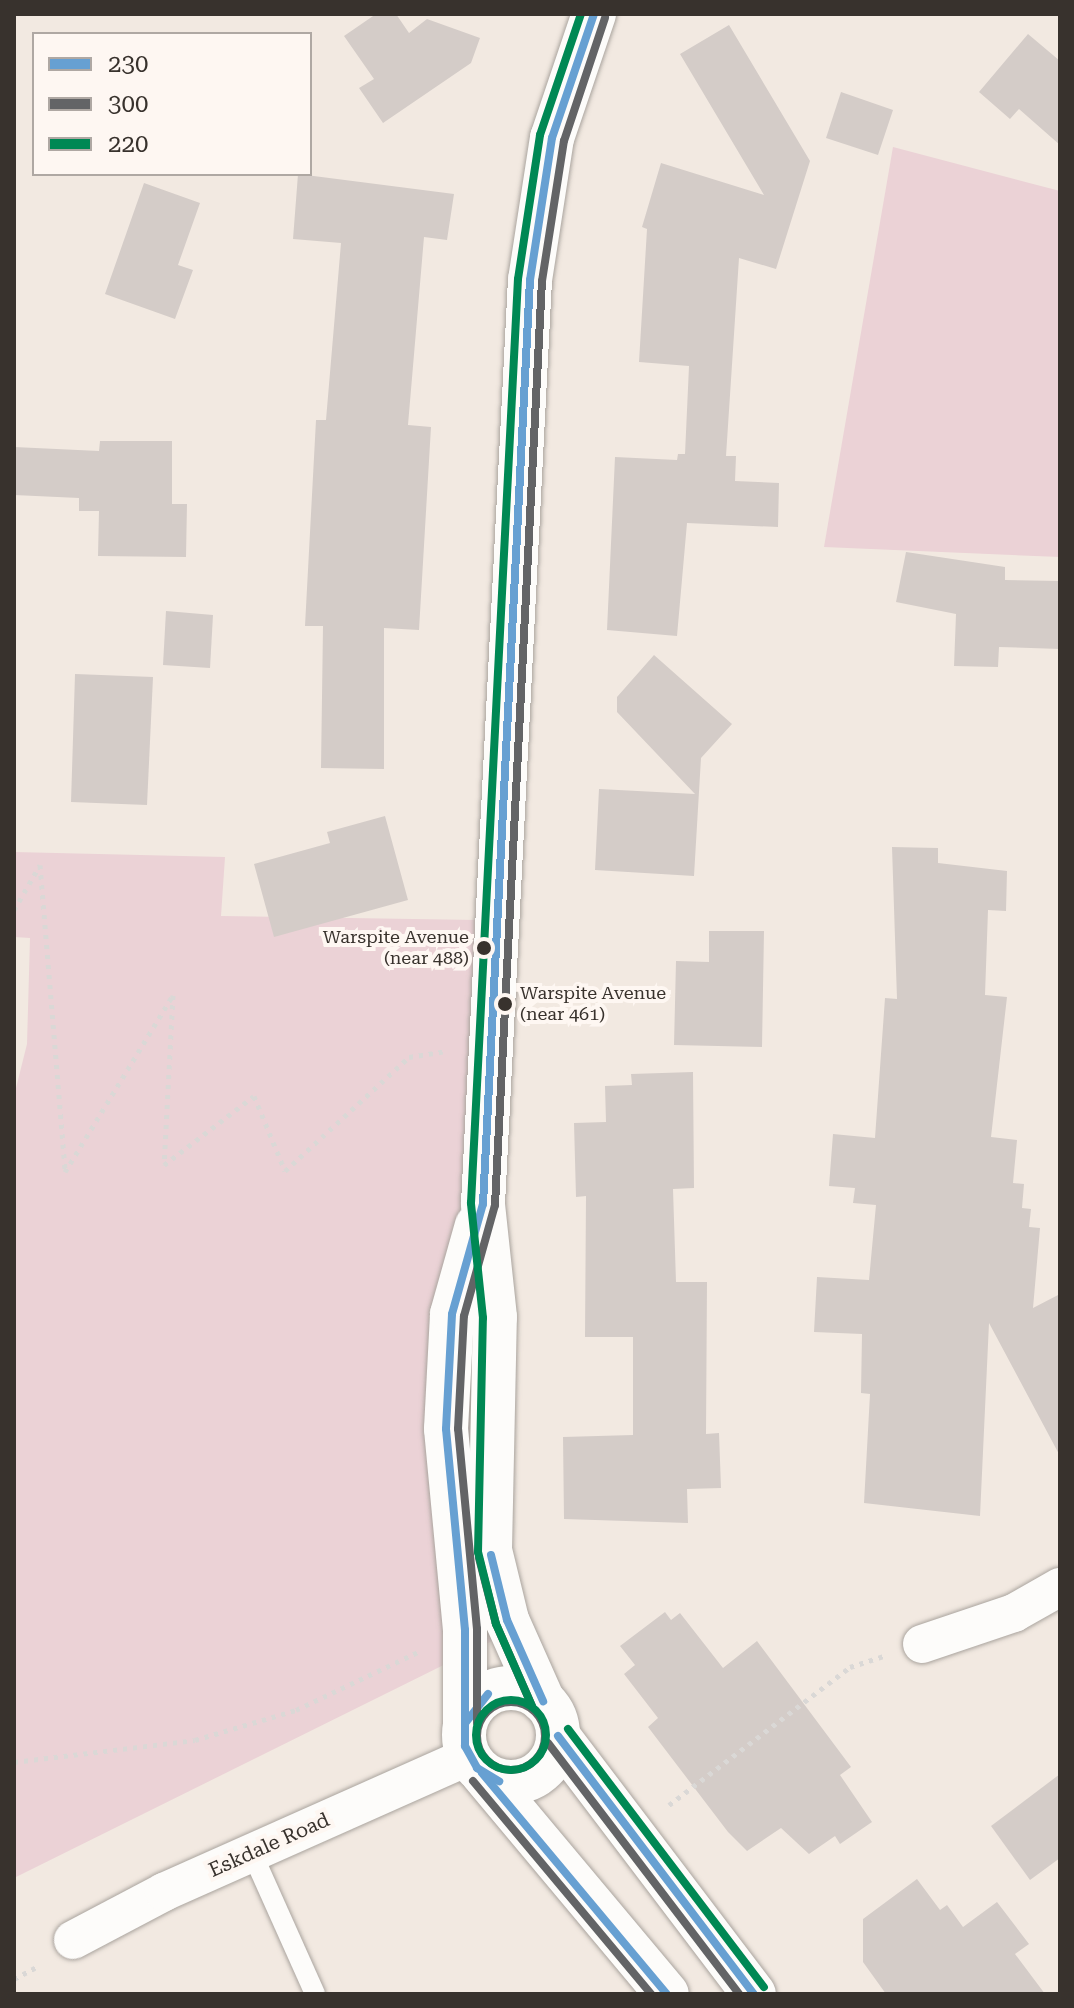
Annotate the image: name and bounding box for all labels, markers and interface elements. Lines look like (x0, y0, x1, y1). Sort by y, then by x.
legend (32, 32, 312, 176)
text: 230 (108, 50, 148, 78)
text: 300 (108, 90, 148, 118)
text: 220 (108, 130, 148, 158)
place label: Warspite Avenue (near 488) (323, 927, 469, 970)
marker: Warspite Avenue (near 488) (476, 940, 492, 956)
place label: Warspite Avenue (near 461) (520, 983, 666, 1026)
marker: Warspite Avenue (near 461) (497, 996, 513, 1012)
street label: Eskdale Road (205, 1808, 333, 1882)

